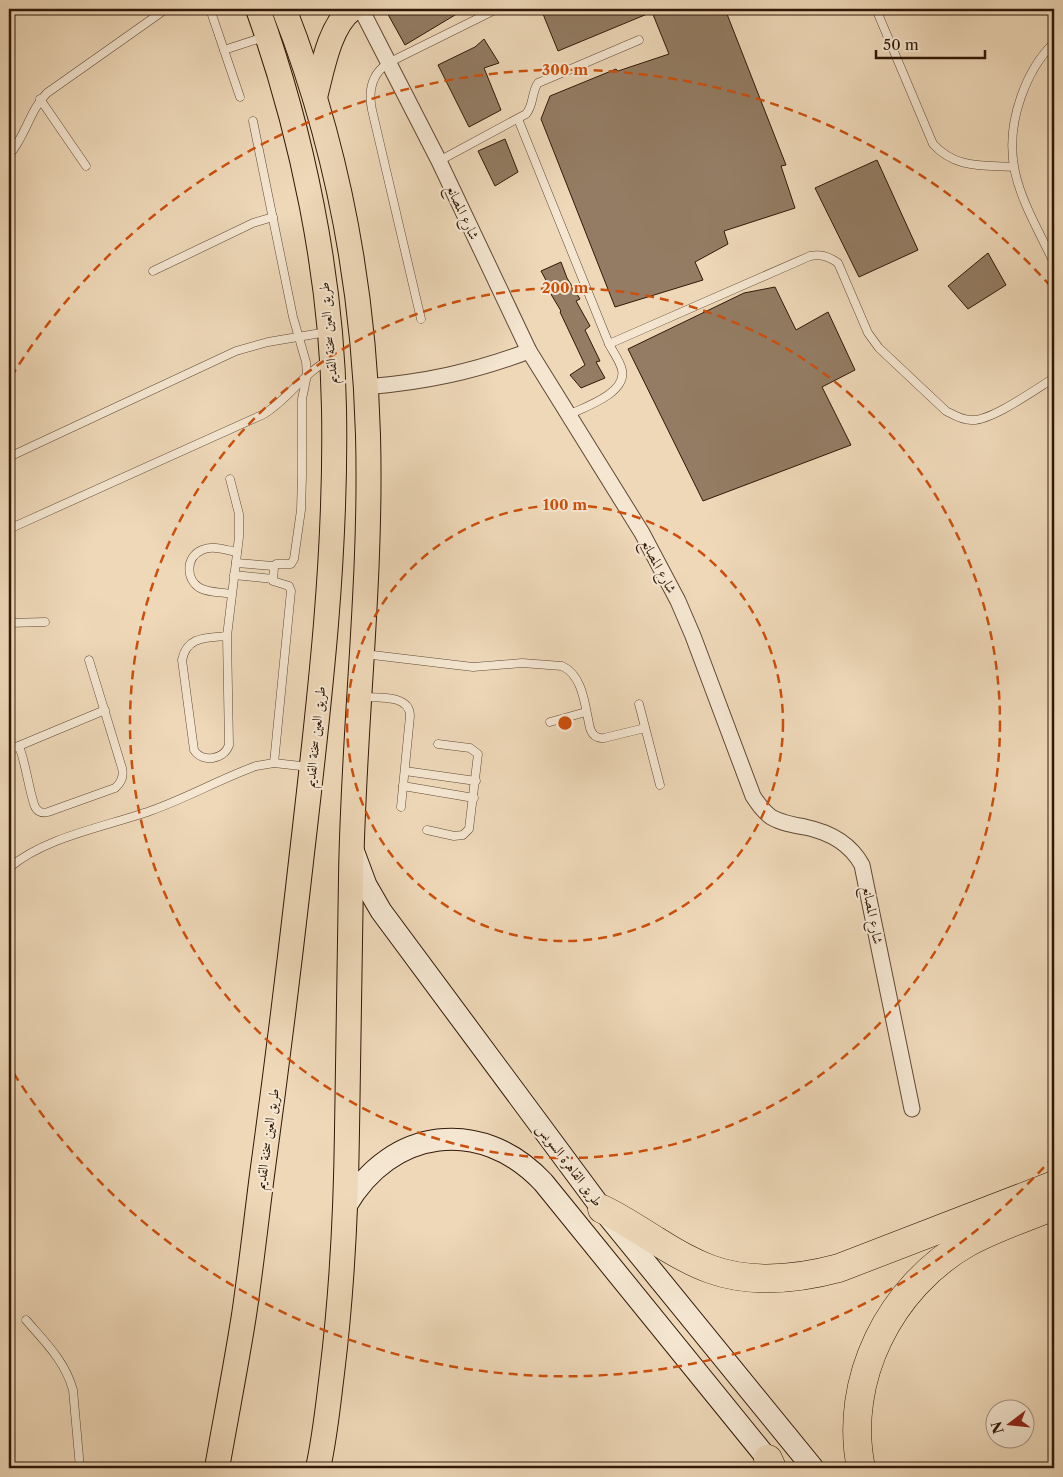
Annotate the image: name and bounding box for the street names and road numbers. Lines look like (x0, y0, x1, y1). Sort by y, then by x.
street label: شارع المصانع (438, 181, 484, 245)
street label: طريق العين سخنة القديم (315, 281, 345, 385)
street label: شارع المصانع (633, 536, 681, 599)
street label: طريق العين سخنة القديم (301, 685, 333, 789)
street label: شارع المصانع (854, 884, 887, 947)
street label: طريق العين سخنة القديم (251, 1087, 287, 1191)
street label: طريق القاهرة السويس (532, 1120, 607, 1211)

